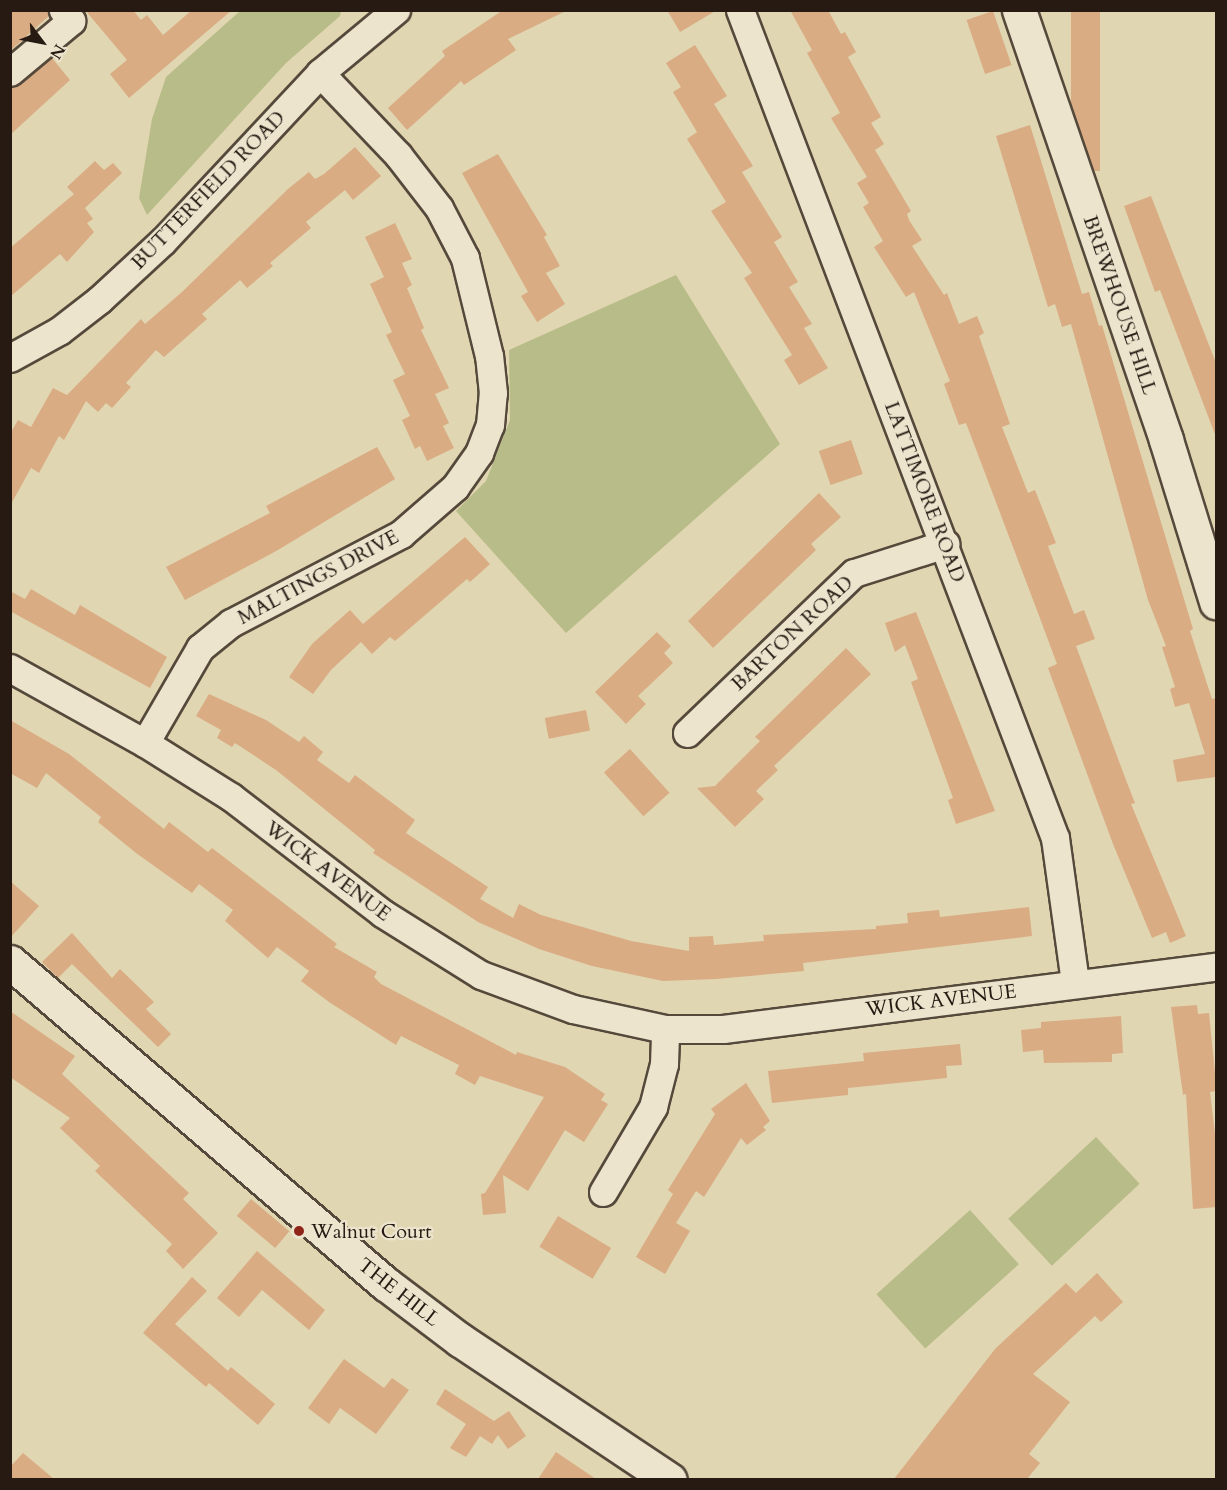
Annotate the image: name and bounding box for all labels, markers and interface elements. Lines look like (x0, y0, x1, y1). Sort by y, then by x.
north arrow (12, 12, 72, 72)
text: N (44, 40, 70, 63)
street label: BUTTERFIELD ROAD (126, 106, 290, 274)
street label: BREWHOUSE HILL (1078, 212, 1162, 398)
street label: LATTIMORE ROAD (879, 398, 971, 586)
street label: MALTINGS DRIVE (233, 524, 403, 630)
street label: BARTON ROAD (726, 570, 858, 696)
street label: WICK AVENUE (260, 816, 396, 926)
street label: WICK AVENUE (864, 979, 1018, 1021)
place label: Walnut Court (311, 1219, 432, 1243)
marker: Walnut Court (292, 1224, 306, 1238)
street label: THE HILL (353, 1253, 445, 1331)

